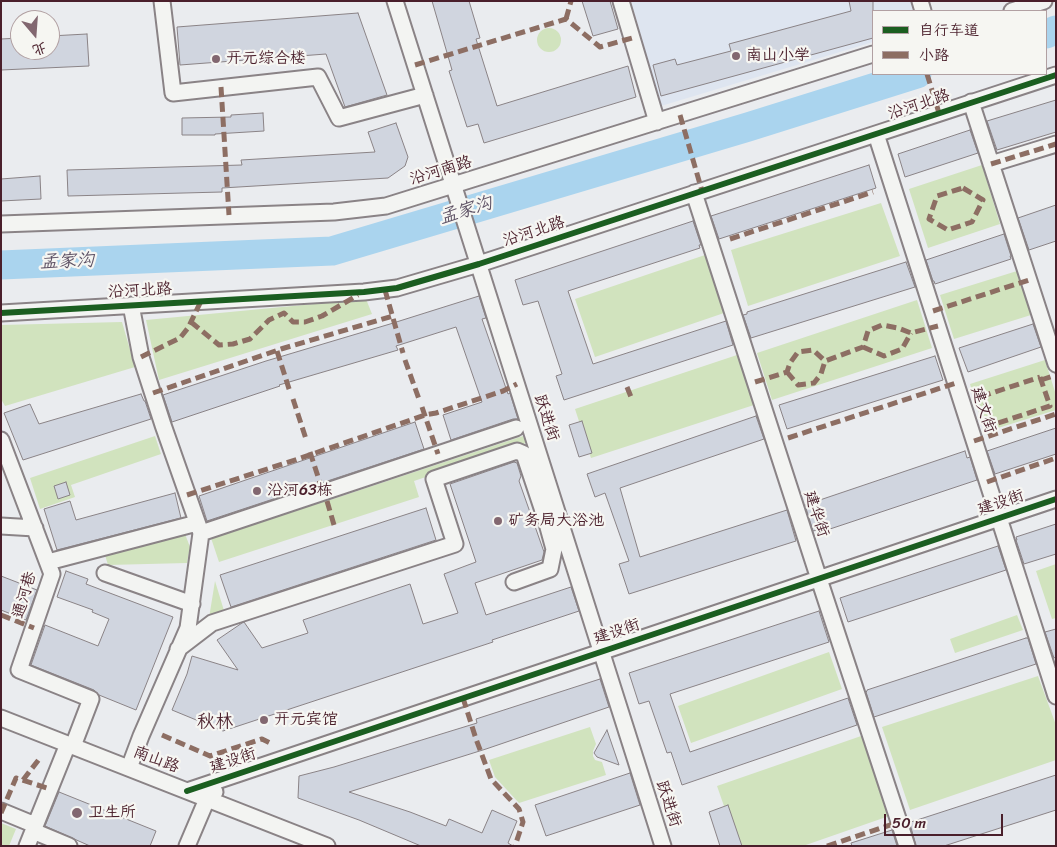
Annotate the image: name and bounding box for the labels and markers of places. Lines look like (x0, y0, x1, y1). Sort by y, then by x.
place label: 南山小学 (746, 46, 810, 66)
place label: 开元综合楼 (226, 49, 306, 69)
marker: 南山小学 (730, 50, 742, 62)
marker: 开元综合楼 (210, 53, 222, 65)
place label: 沿河63栋 (267, 481, 333, 501)
marker: 沿河63栋 (251, 485, 263, 497)
place label: 矿务局大浴池 (508, 511, 604, 531)
marker: 矿务局大浴池 (492, 515, 504, 527)
place label: 开元宾馆 (274, 710, 338, 730)
marker: 开元宾馆 (258, 714, 270, 726)
place label: 卫生所 (88, 803, 136, 823)
marker: 卫生所 (70, 806, 84, 820)

